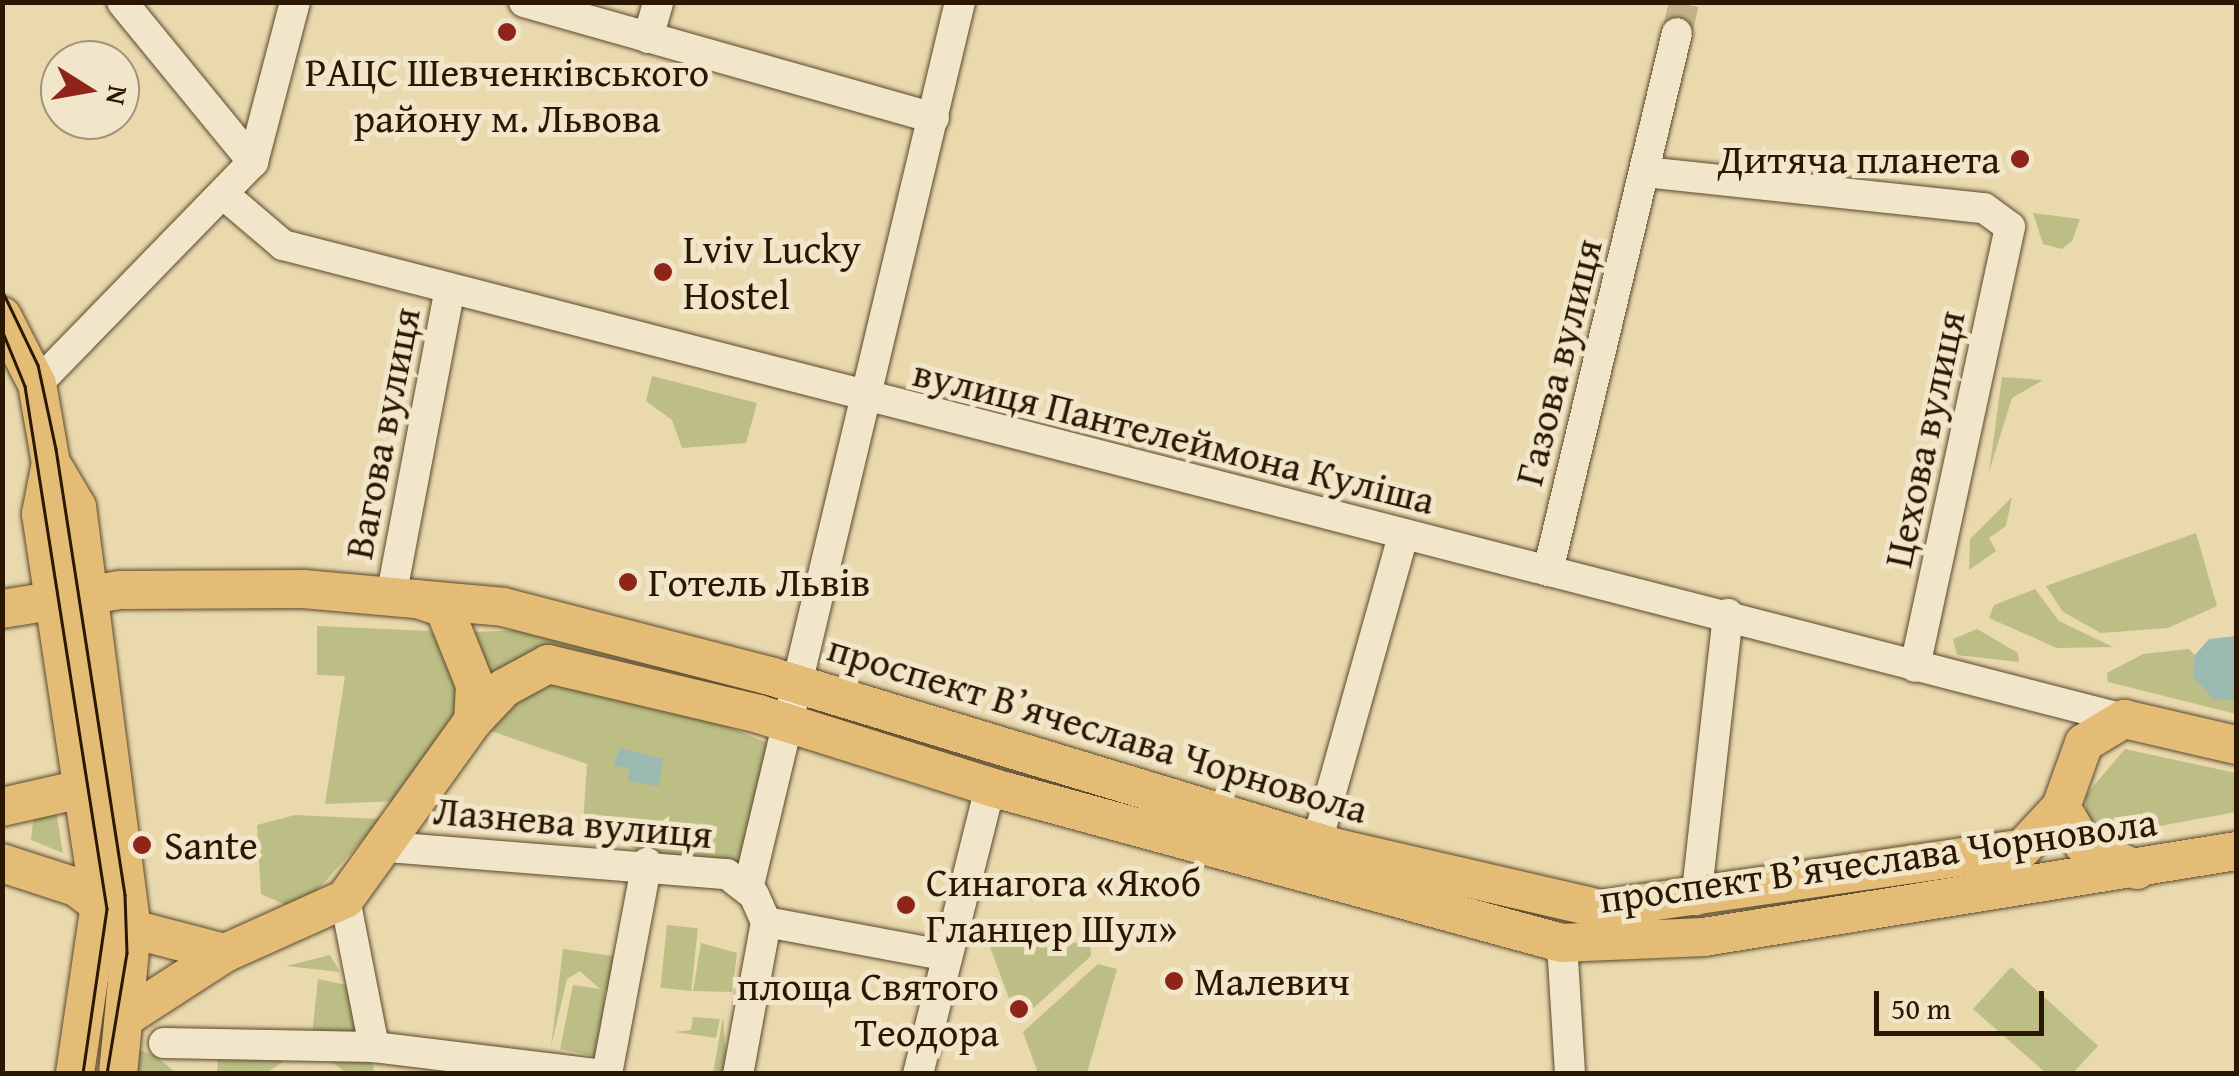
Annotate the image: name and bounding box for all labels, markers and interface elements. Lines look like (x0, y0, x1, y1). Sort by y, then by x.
marker: РАЦС Шевченківського району м. Львова (496, 21, 518, 43)
north arrow (40, 40, 140, 140)
place label: РАЦС Шевченківського району м. Львова (305, 48, 709, 142)
text: N (96, 82, 140, 109)
place label: Дитяча планета (1718, 135, 2000, 183)
marker: Дитяча планета (2009, 148, 2031, 170)
place label: Lviv Lucky Hostel (683, 225, 861, 319)
street label: Газова вулиця (1504, 234, 1612, 490)
marker: Lviv Lucky Hostel (652, 261, 674, 283)
street label: Вагова вулиця (334, 303, 430, 563)
street label: Цехова вулиця (1873, 306, 1975, 572)
street label: вулиця Пантелеймона Куліша (908, 348, 1440, 524)
place label: Готель Львів (648, 558, 870, 606)
marker: Готель Львів (617, 571, 639, 593)
street label: проспект Вʼячеслава Чорновола (822, 623, 1374, 833)
street label: Лазнева вулиця (432, 786, 714, 858)
street label: проспект Вʼячеслава Чорновола (1596, 797, 2160, 923)
place label: Sante (164, 821, 258, 869)
marker: Sante (129, 832, 155, 858)
place label: Синагога «Якоб Гланцер Шул» (926, 858, 1201, 952)
marker: Синагога «Якоб Гланцер Шул» (895, 894, 917, 916)
place label: Малевич (1194, 957, 1350, 1005)
place label: площа Святого Теодора (737, 962, 999, 1056)
marker: Малевич (1163, 970, 1185, 992)
scale bar (1879, 971, 2049, 1033)
text: 50 m (1891, 986, 1951, 1030)
marker: площа Святого Теодора (1008, 998, 1030, 1020)

